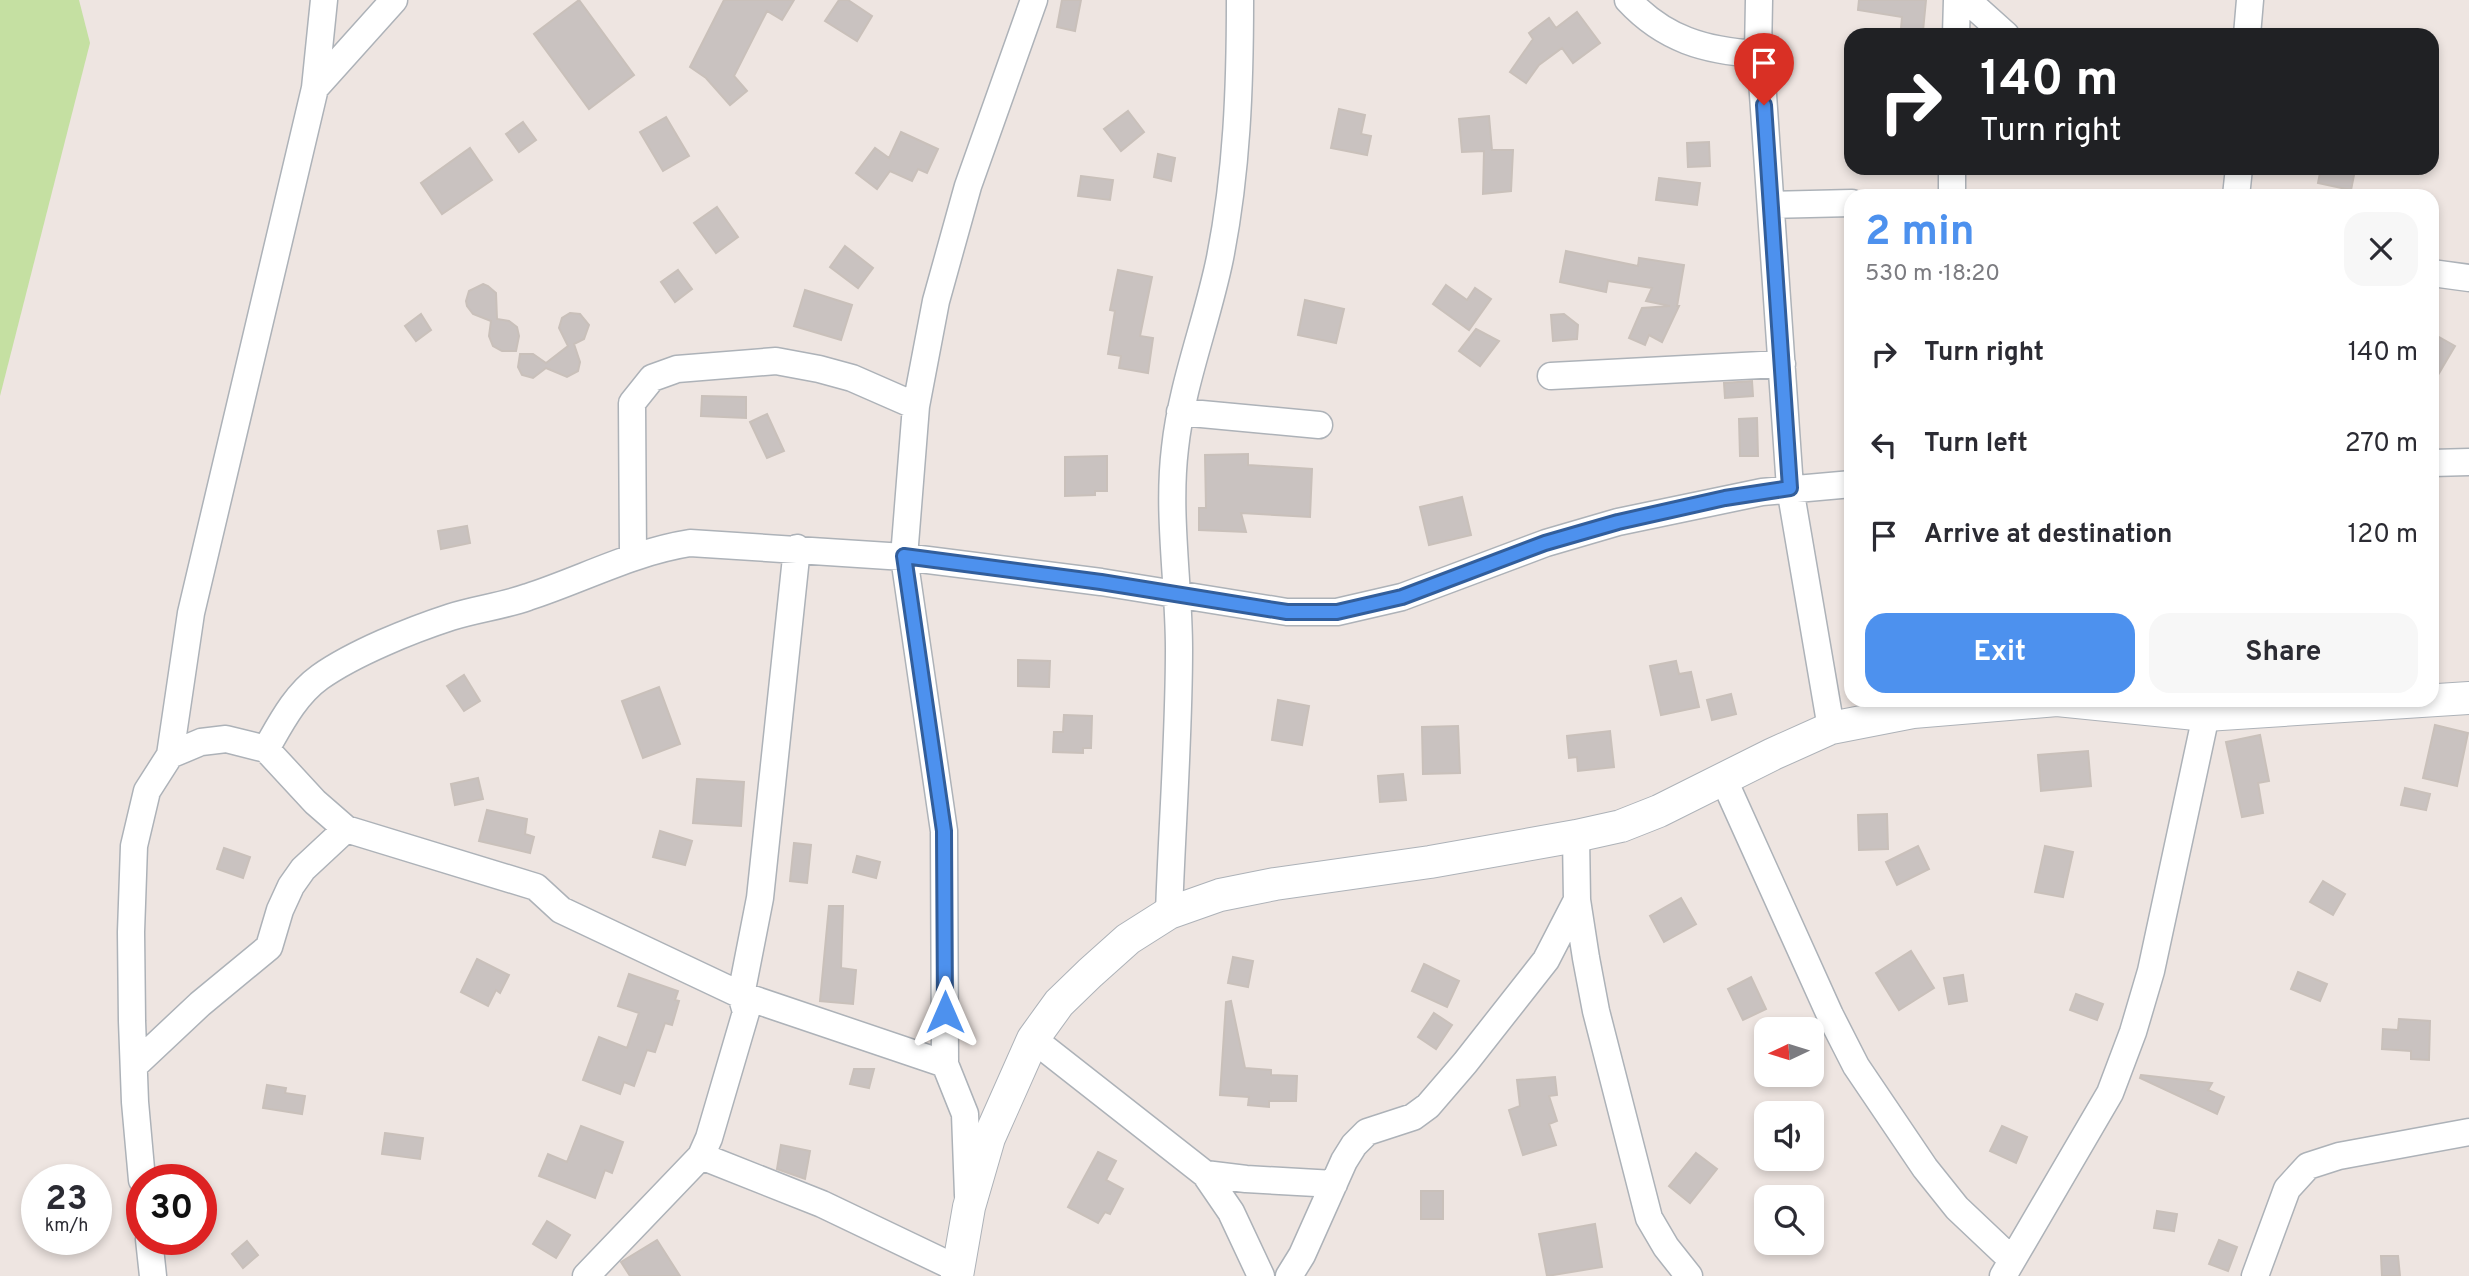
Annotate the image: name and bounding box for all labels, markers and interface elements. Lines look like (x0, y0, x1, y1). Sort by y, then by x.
pin (1734, 33, 1794, 105)
icon: arrive (1745, 44, 1783, 82)
text: 140 m (1980, 51, 2119, 113)
icon: right (1865, 56, 1956, 147)
text: Turn right (1980, 112, 2122, 152)
text: 2 min (1865, 207, 1975, 260)
button: close (2344, 212, 2418, 286)
text: 530 m · 18:20 (1865, 260, 2000, 289)
icon: right (1865, 335, 1903, 373)
text: Turn right (1924, 337, 2044, 370)
text: 140 m (2348, 337, 2418, 370)
icon: left (1865, 426, 1903, 464)
text: Turn left (1924, 428, 2028, 461)
text: 270 m (2345, 428, 2418, 461)
icon: arrive (1865, 517, 1903, 555)
text: Arrive at destination (1924, 519, 2172, 552)
text: 120 m (2348, 519, 2418, 552)
button: Exit (1865, 613, 2135, 693)
button: Share (2149, 613, 2418, 693)
position arrow (908, 975, 982, 1049)
north arrow (1754, 1017, 1824, 1087)
map controls (1754, 1017, 1824, 1255)
button: sound (1754, 1101, 1824, 1171)
speed limit sign: 30 (126, 1164, 217, 1255)
text: 23 (45, 1178, 88, 1222)
button: search (1754, 1185, 1824, 1255)
text: km/h (45, 1215, 88, 1238)

